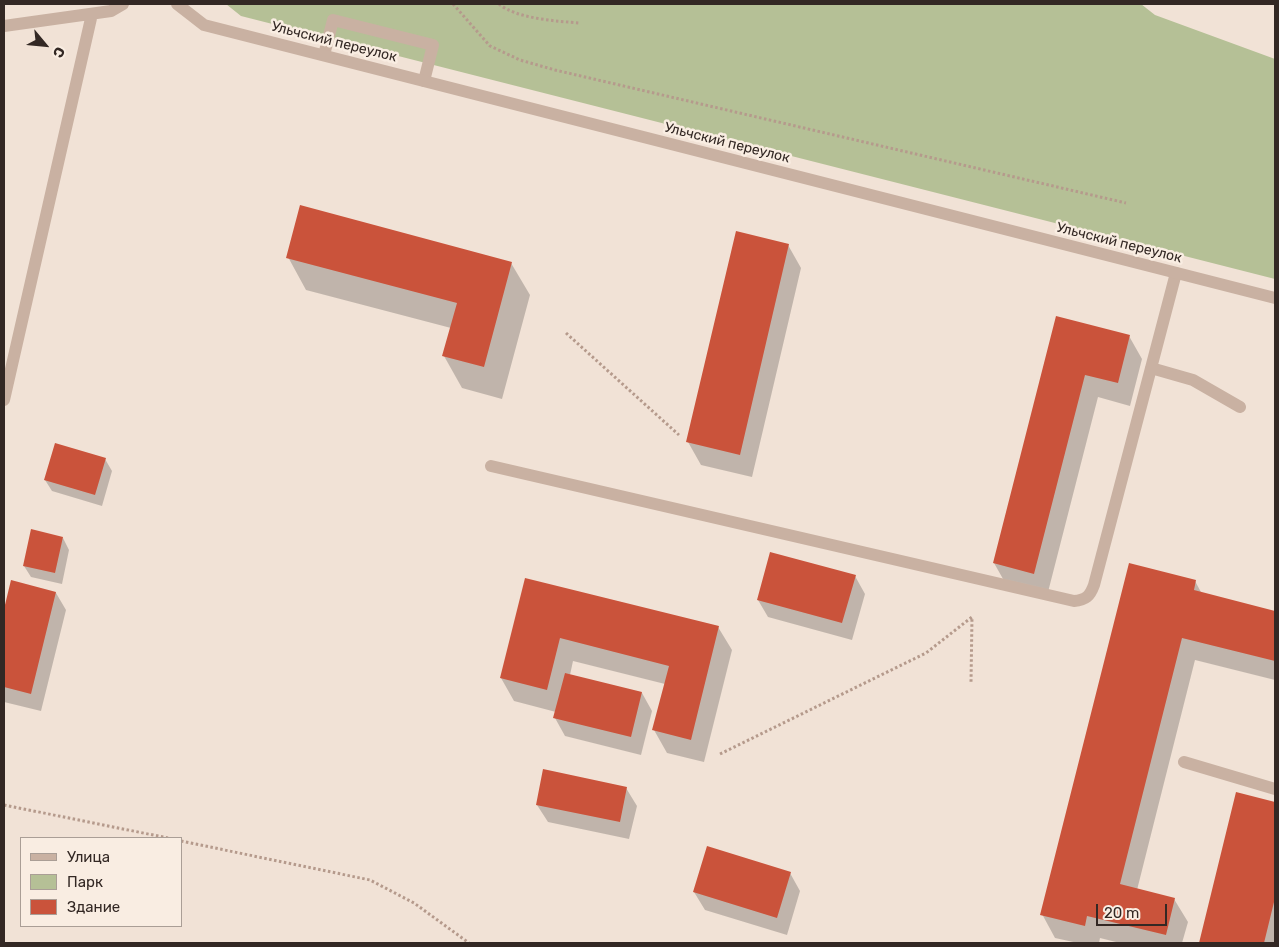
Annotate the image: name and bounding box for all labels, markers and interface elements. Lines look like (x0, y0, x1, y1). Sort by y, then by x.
street label: Ульчский переулок (270, 18, 398, 66)
north arrow (20, 20, 70, 70)
text: С (49, 44, 69, 61)
street label: Ульчский переулок (663, 119, 791, 167)
street label: Ульчский переулок (1055, 219, 1183, 267)
legend (20, 837, 182, 927)
text: Улица (67, 848, 110, 866)
text: Парк (67, 873, 103, 891)
scale bar (1099, 894, 1170, 926)
text: Здание (67, 898, 120, 916)
text: 20 m (1104, 904, 1139, 922)

